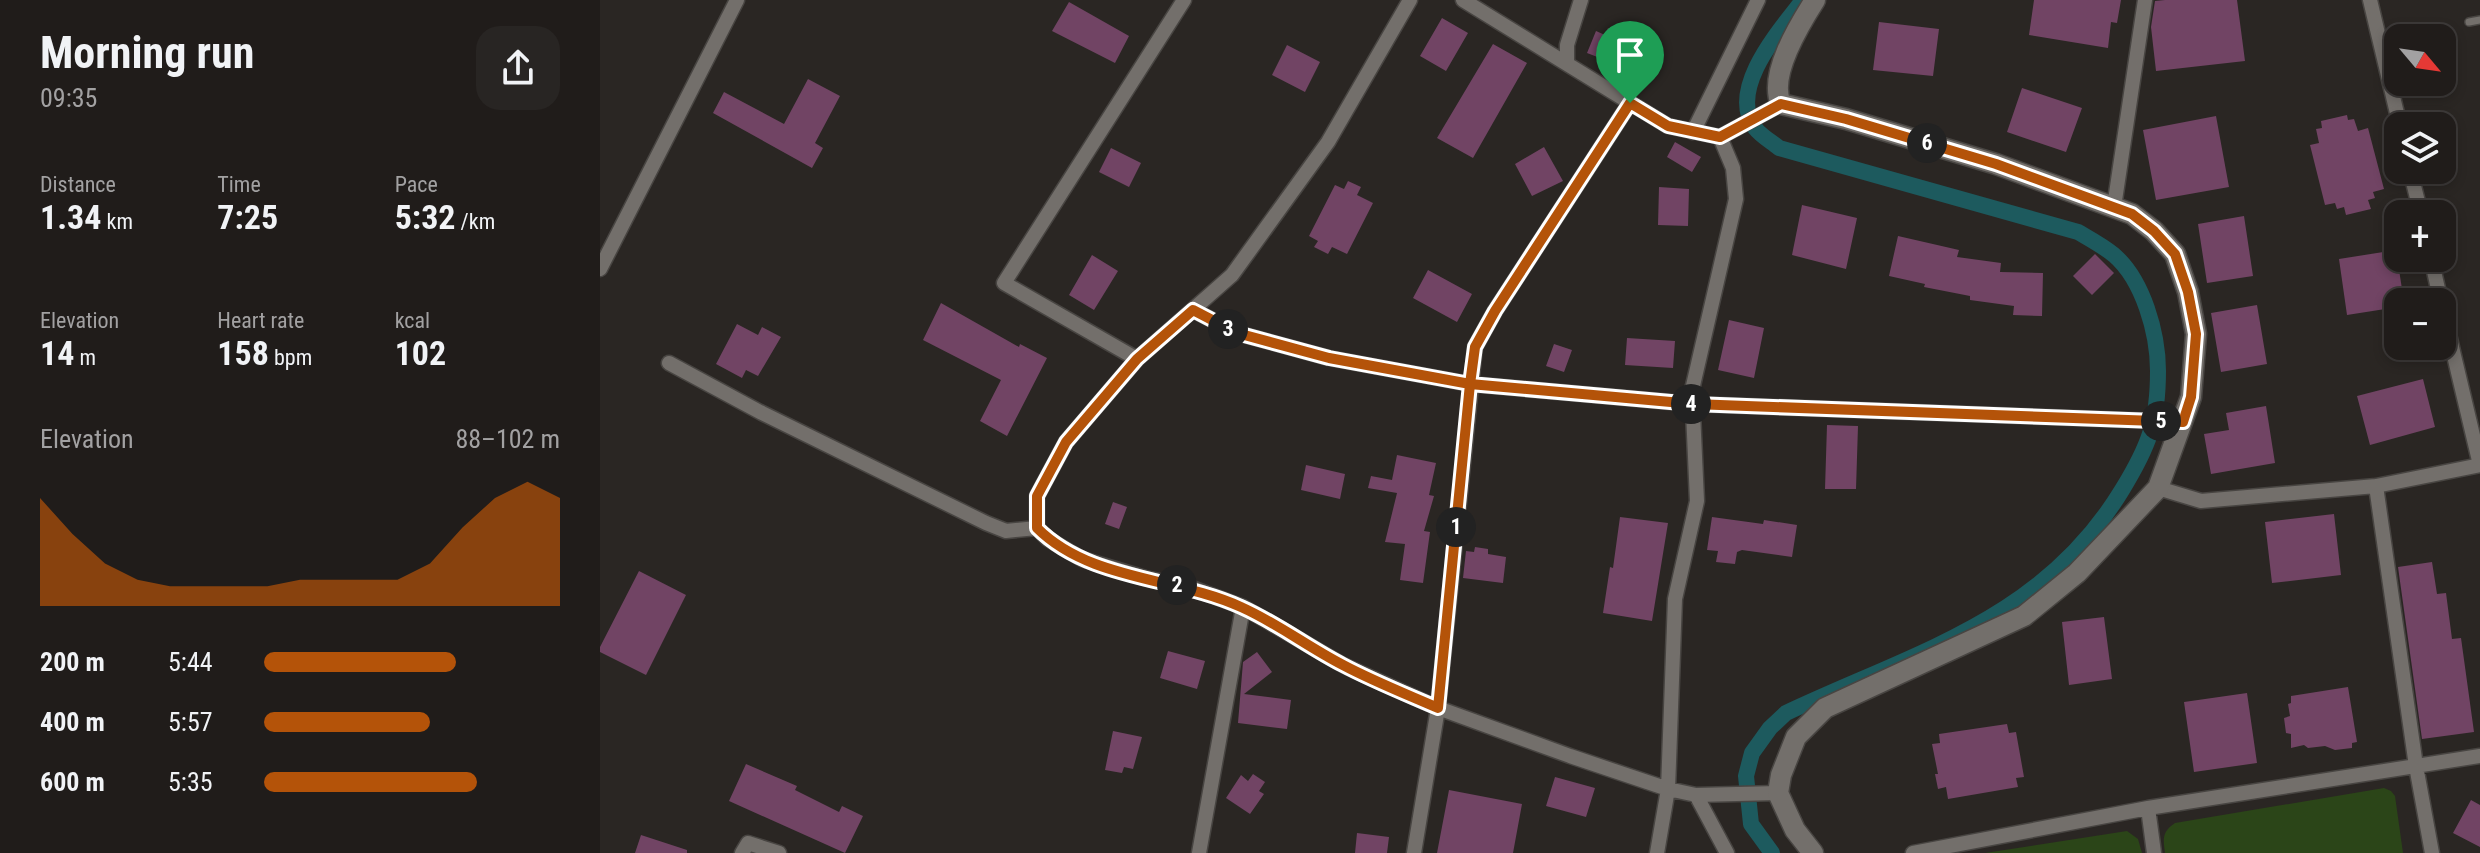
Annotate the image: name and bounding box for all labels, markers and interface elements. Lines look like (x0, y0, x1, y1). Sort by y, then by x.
pin (1596, 21, 1664, 103)
north arrow (2384, 24, 2456, 96)
map controls (2384, 24, 2456, 360)
button: share (476, 26, 560, 110)
text: Morning run (40, 27, 254, 79)
icon: arrive (1608, 33, 1652, 77)
text: 09:35 (40, 83, 97, 113)
button: layers (2384, 112, 2456, 184)
pin: 6 (1907, 123, 1947, 163)
text: 6 (1921, 130, 1933, 155)
text: Distance (40, 172, 116, 197)
text: Time (217, 172, 261, 197)
text: Pace (395, 172, 438, 197)
text: 1.34 (40, 197, 101, 237)
text: 7:25 (217, 197, 278, 237)
text: 5:32 (395, 197, 456, 237)
button: + (2384, 200, 2456, 272)
text: km (101, 209, 133, 234)
text: /km (456, 209, 495, 234)
button: − (2384, 288, 2456, 360)
text: Elevation (40, 308, 119, 333)
text: Heart rate (217, 308, 304, 333)
text: kcal (395, 308, 430, 333)
pin: 3 (1208, 309, 1248, 349)
text: 3 (1222, 316, 1234, 341)
text: 14 (40, 333, 74, 373)
text: 158 (217, 333, 269, 373)
text: 102 (395, 333, 446, 373)
text: m (74, 345, 96, 370)
text: bpm (269, 345, 312, 370)
pin: 4 (1671, 384, 1711, 424)
text: 4 (1685, 391, 1697, 416)
pin: 5 (2141, 401, 2181, 441)
text: 5 (2155, 408, 2167, 433)
text: Elevation (40, 424, 134, 454)
text: 88–102 m (455, 424, 560, 454)
pin: 1 (1436, 507, 1476, 547)
text: 1 (1450, 514, 1462, 539)
pin: 2 (1157, 565, 1197, 605)
text: 2 (1171, 572, 1183, 597)
text: 200 m (40, 647, 105, 677)
text: 5:44 (168, 647, 213, 677)
text: 400 m (40, 707, 105, 737)
text: 5:57 (168, 707, 213, 737)
text: 600 m (40, 767, 105, 797)
text: 5:35 (168, 767, 213, 797)

